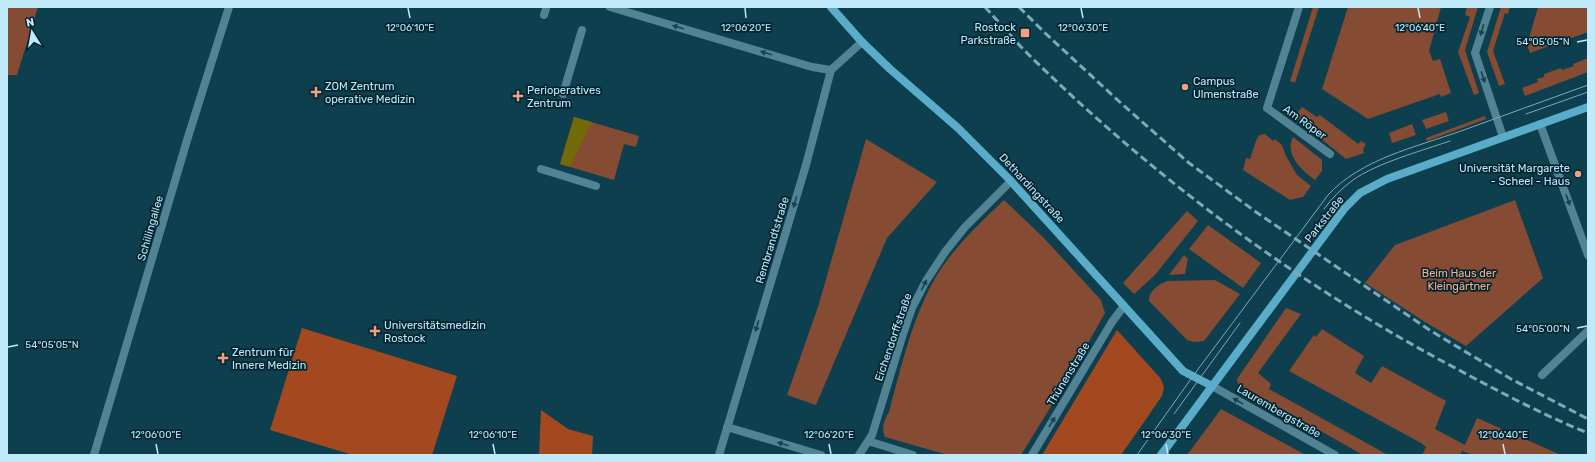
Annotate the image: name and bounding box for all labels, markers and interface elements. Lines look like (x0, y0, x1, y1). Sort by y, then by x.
north arrow (12, 12, 52, 52)
text: N (25, 16, 35, 30)
place label: Rostock Parkstraße (961, 21, 1016, 47)
text: 12°06'10"E (386, 22, 434, 34)
text: 12°06'20"E (721, 22, 771, 34)
text: 12°06'30"E (1058, 22, 1108, 34)
text: 12°06'40"E (1395, 22, 1445, 34)
one-way arrow (671, 24, 683, 30)
one-way arrow (1479, 25, 1485, 37)
marker: Rostock Parkstraße (1019, 27, 1031, 39)
text: 54°05'05"N (1516, 36, 1570, 48)
one-way arrow (760, 50, 772, 56)
one-way arrow (1480, 71, 1486, 83)
place label: Campus Ulmenstraße (1193, 75, 1259, 101)
place label: ZOM Zentrum operative Medizin (325, 80, 415, 106)
marker: Campus Ulmenstraße (1180, 82, 1190, 92)
place label: Perioperatives Zentrum (527, 84, 601, 110)
marker: ZOM Zentrum operative Medizin (310, 86, 322, 98)
marker: Perioperatives Zentrum (512, 90, 524, 102)
street label: Am Röper (1281, 102, 1329, 143)
street label: Dethardingstraße (996, 151, 1067, 226)
place label: Universität Margarete - Scheel - Haus (1459, 162, 1570, 188)
marker: Universität Margarete - Scheel - Haus (1573, 169, 1583, 179)
street label: Parkstraße (1302, 193, 1347, 245)
street label: Schillingallee (135, 194, 166, 262)
street label: Rembrandtstraße (753, 195, 792, 285)
one-way arrow (1565, 195, 1571, 207)
one-way arrow (792, 196, 798, 208)
park label: Beim Haus der Kleingärtner (1422, 267, 1497, 293)
one-way arrow (920, 280, 927, 291)
street label: Eichendorffstraße (872, 291, 915, 383)
place label: Universitätsmedizin Rostock (384, 319, 486, 345)
one-way arrow (754, 321, 760, 333)
text: 54°05'00"N (1516, 323, 1570, 335)
marker: Universitätsmedizin Rostock (369, 325, 381, 337)
text: 54°05'05"N (25, 339, 79, 351)
street label: Thünenstraße (1044, 340, 1092, 408)
place label: Zentrum für Innere Medizin (232, 346, 306, 372)
marker: Zentrum für Innere Medizin (217, 352, 229, 364)
street label: Laurembergstraße (1234, 382, 1323, 441)
one-way arrow (1232, 397, 1244, 404)
one-way arrow (1049, 416, 1056, 428)
text: 12°06'00"E (131, 429, 181, 441)
text: 12°06'10"E (469, 429, 517, 441)
text: 12°06'20"E (804, 429, 854, 441)
text: 12°06'30"E (1141, 429, 1191, 441)
text: 12°06'40"E (1478, 429, 1528, 441)
one-way arrow (777, 441, 789, 447)

